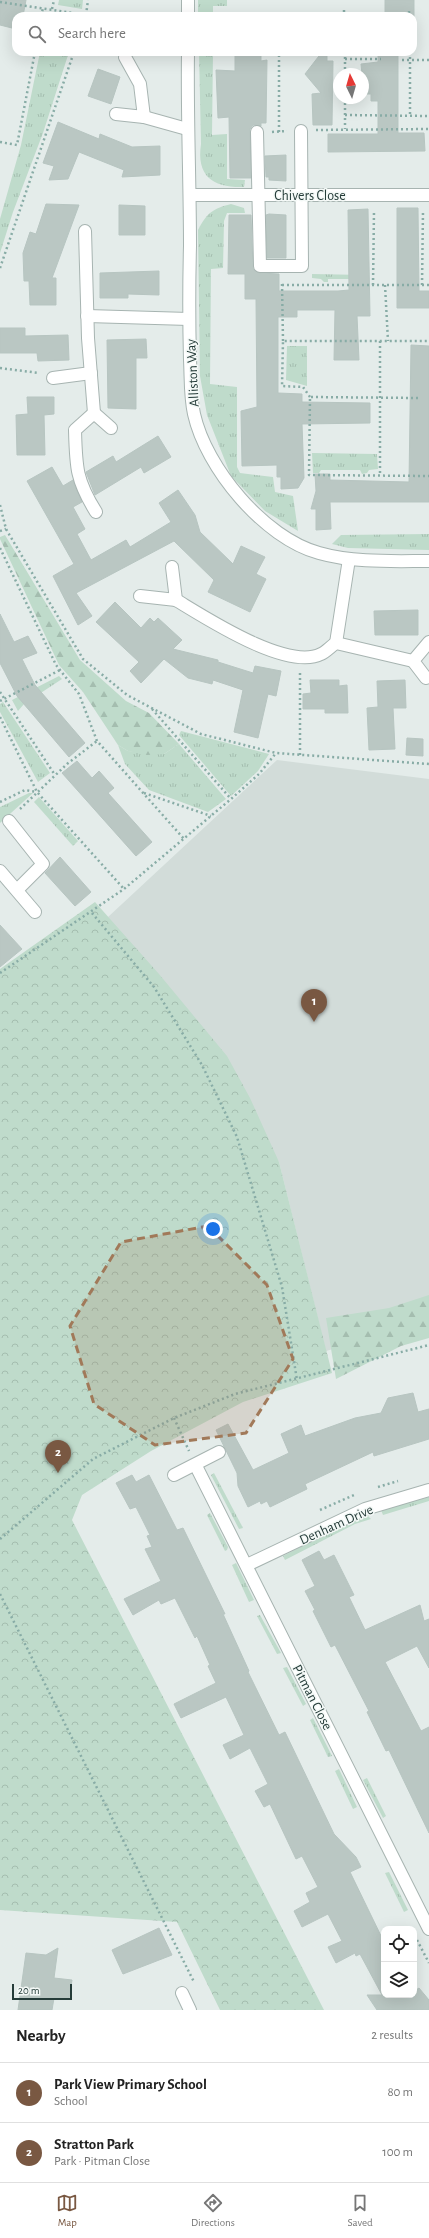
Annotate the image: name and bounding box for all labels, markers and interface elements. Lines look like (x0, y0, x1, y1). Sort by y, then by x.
search box (12, 12, 417, 56)
icon: search (26, 23, 48, 45)
text: Search here (58, 26, 126, 41)
north arrow (333, 68, 369, 104)
street label: Chivers Close (274, 189, 346, 203)
street label: Alliston Way (184, 339, 202, 407)
pin: 1 (301, 989, 327, 1022)
your location (203, 1219, 223, 1239)
pin: 2 (45, 1440, 71, 1473)
street label: Denham Drive (297, 1502, 375, 1547)
street label: Pitman Close (290, 1662, 335, 1732)
map controls (381, 1926, 417, 1998)
button: locate (381, 1926, 417, 1962)
button: layers (381, 1962, 417, 1998)
scale bar (12, 1982, 72, 2001)
text: 20 m (18, 1985, 39, 1996)
text: Nearby (16, 2027, 66, 2044)
text: 2 results (371, 2029, 413, 2042)
text: Park View Primary School (54, 2077, 207, 2092)
text: 1 (27, 2086, 31, 2099)
text: 80 m (387, 2086, 413, 2099)
text: School (54, 2095, 88, 2108)
text: Stratton Park (54, 2137, 134, 2152)
text: 2 (26, 2146, 32, 2159)
text: 100 m (382, 2146, 413, 2159)
text: Park · Pitman Close (54, 2155, 150, 2168)
tab: Map (56, 2192, 78, 2229)
tab: Directions (191, 2192, 235, 2229)
tab: Saved (347, 2192, 373, 2229)

